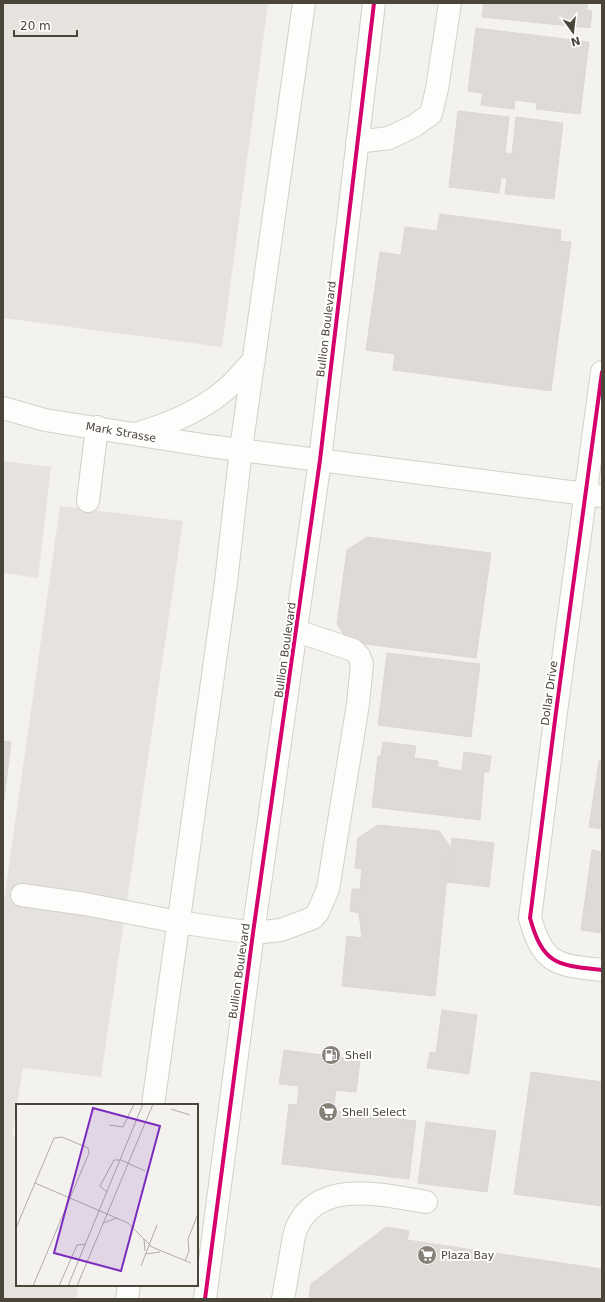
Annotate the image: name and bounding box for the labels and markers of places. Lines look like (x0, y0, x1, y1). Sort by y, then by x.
fuel station icon: Shell (320, 1044, 342, 1066)
place label: Shell (345, 1049, 372, 1062)
supermarket icon: Shell Select (317, 1101, 339, 1123)
place label: Shell Select (342, 1106, 407, 1119)
supermarket icon: Plaza Bay (416, 1244, 438, 1266)
place label: Plaza Bay (441, 1249, 495, 1262)

